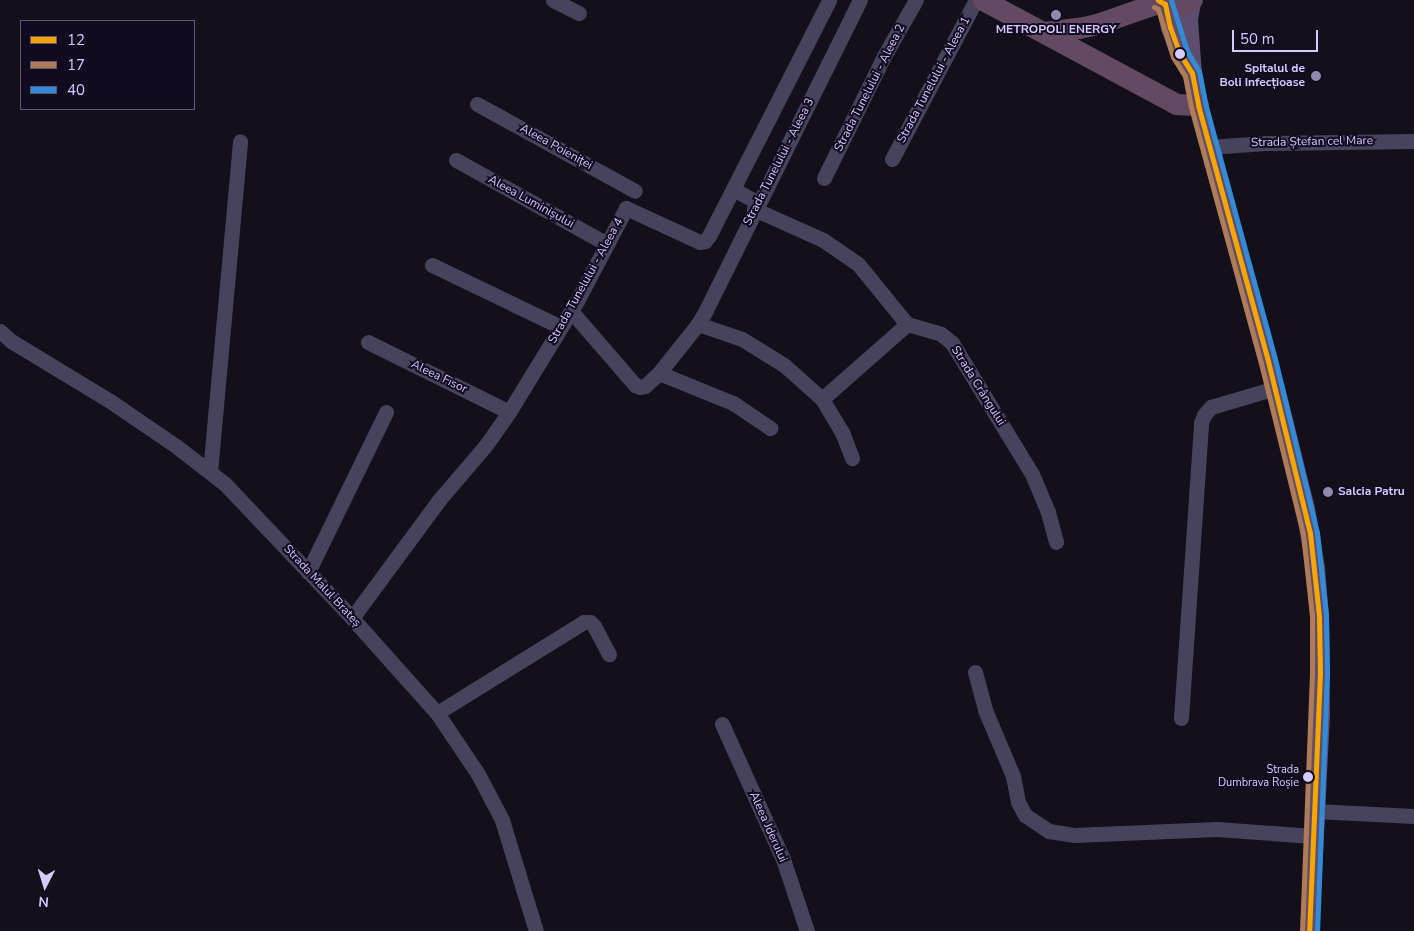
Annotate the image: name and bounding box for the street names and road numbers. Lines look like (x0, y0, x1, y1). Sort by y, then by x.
street label: Strada Tunelului - Aleea 1 (895, 14, 973, 146)
street label: Strada Tunelului - Aleea 2 (832, 22, 908, 154)
street label: Strada Tunelului - Aleea 3 (741, 96, 817, 228)
street label: Aleea Poieniței (517, 121, 595, 173)
street label: Strada Ștefan cel Mare (1251, 134, 1373, 150)
street label: Aleea Luminișului (486, 172, 576, 232)
street label: Strada Tunelului - Aleea 4 (545, 216, 627, 346)
street label: Strada Crângului (948, 344, 1008, 428)
street label: Aleea Fisor (409, 357, 469, 397)
street label: Strada Malul Brateș (280, 542, 364, 630)
street label: Aleea Jderului (746, 789, 790, 865)

